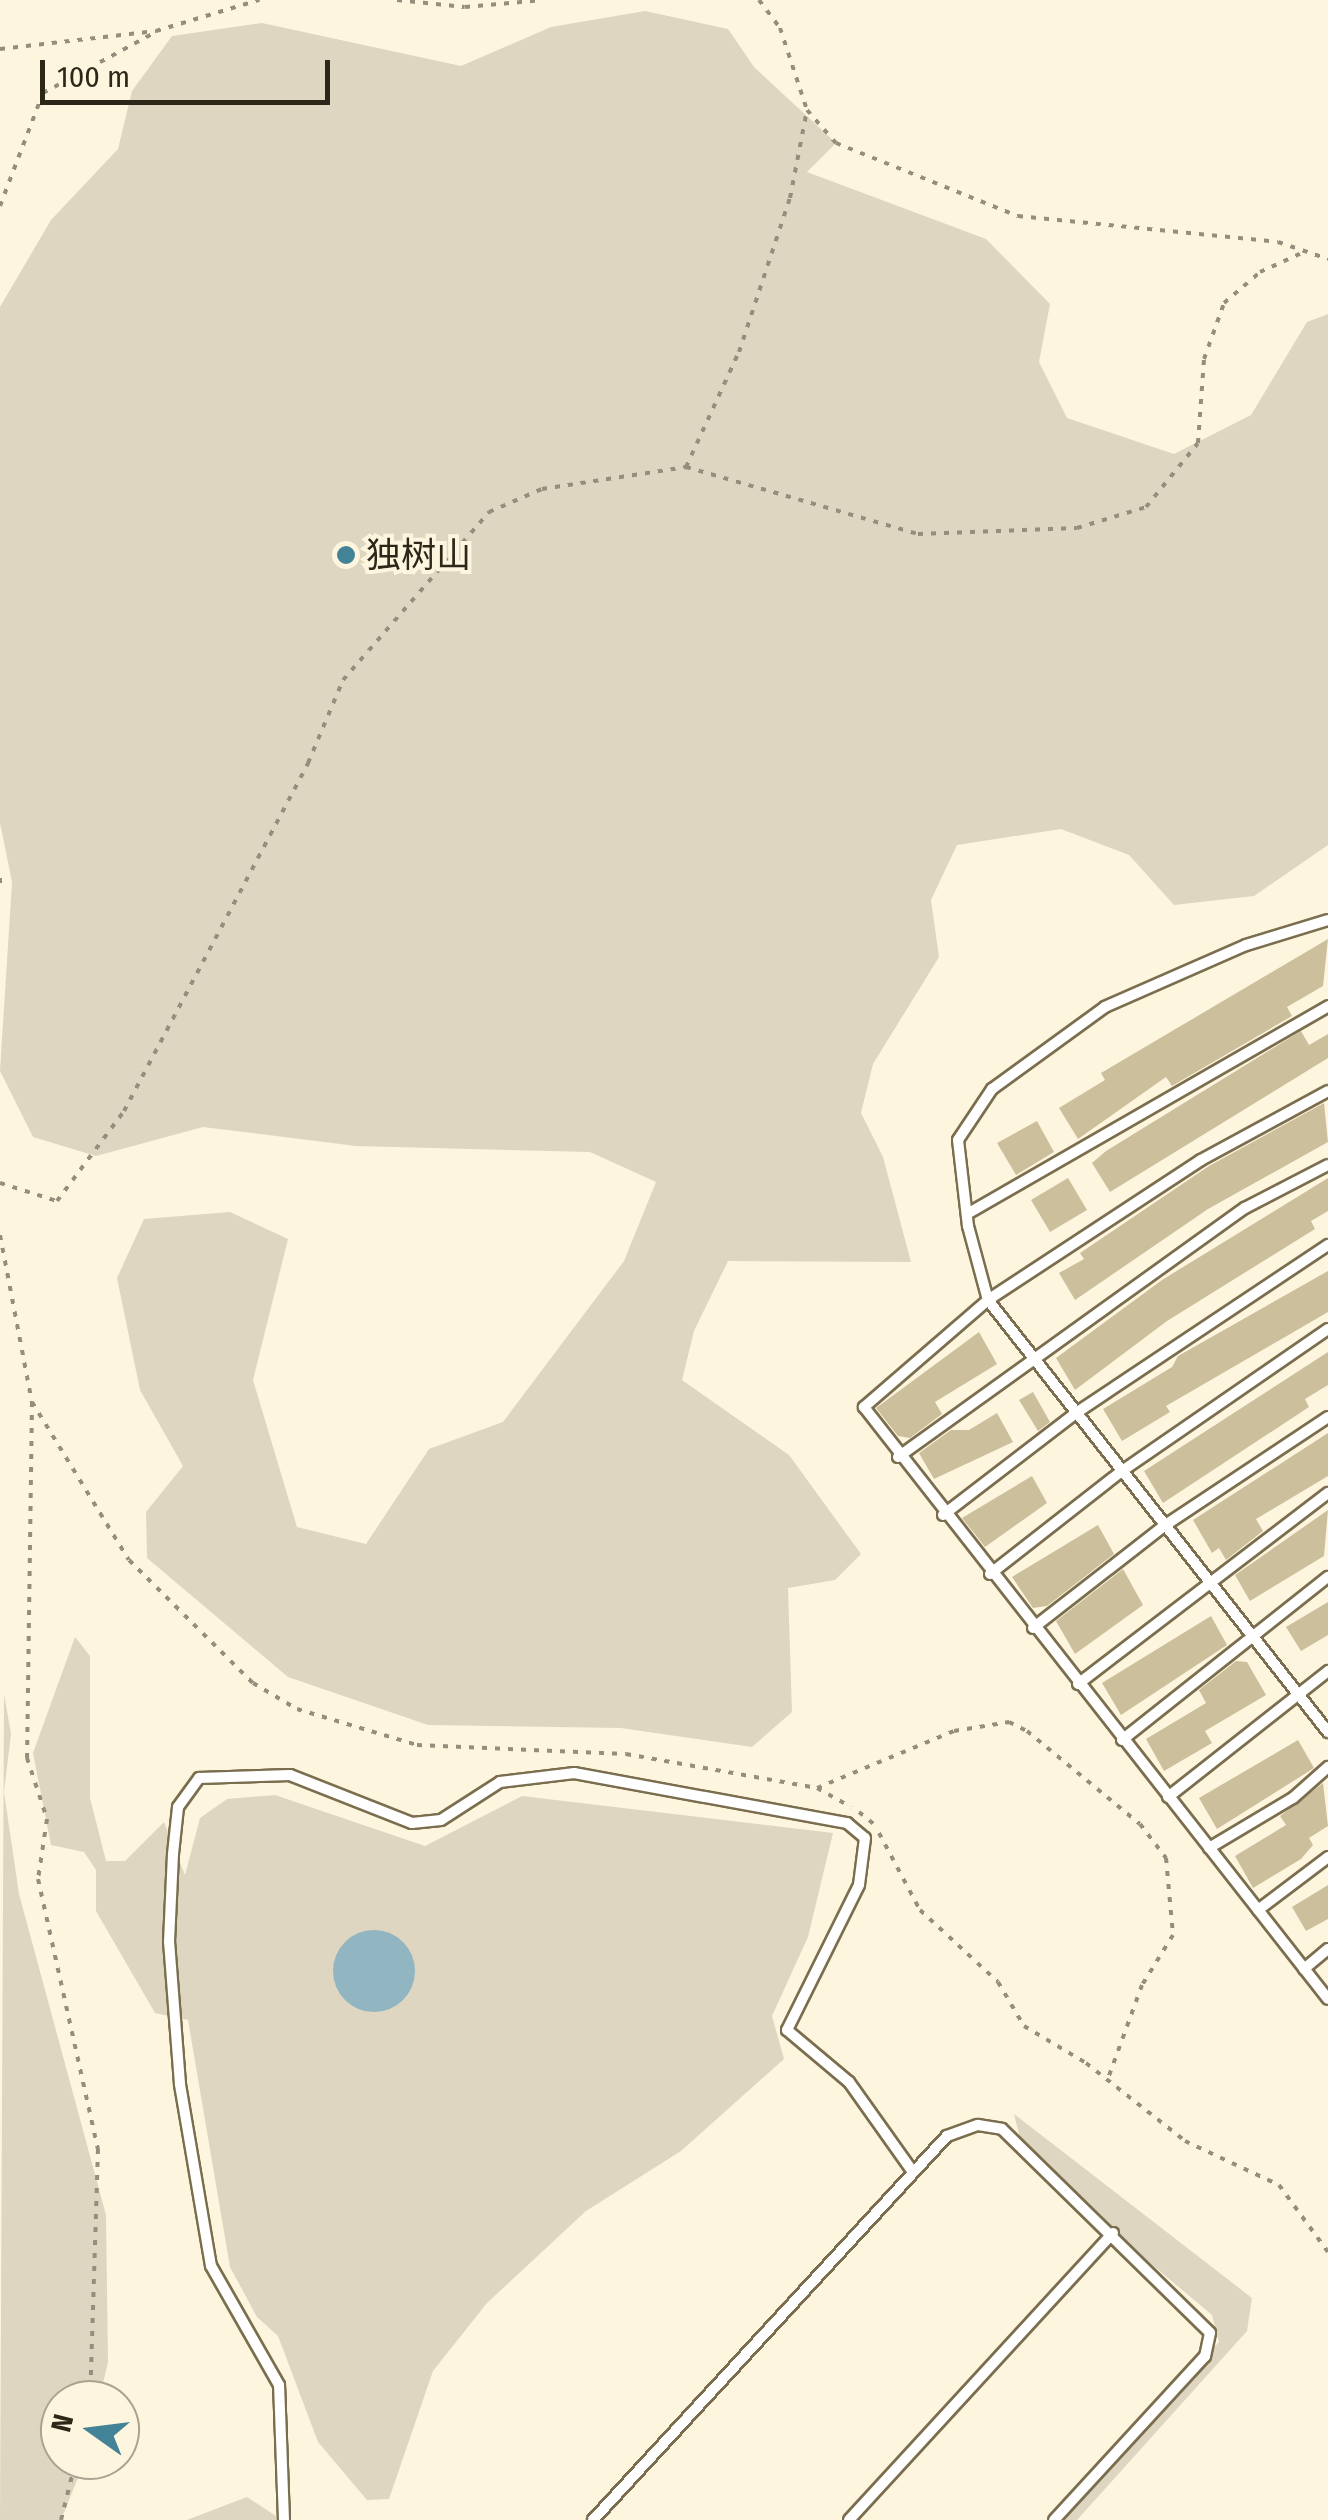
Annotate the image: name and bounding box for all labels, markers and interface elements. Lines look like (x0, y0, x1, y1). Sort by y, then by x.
scale bar (45, 40, 335, 102)
text: 100 m (57, 59, 130, 95)
place label: 独树山 (366, 534, 471, 576)
marker: 独树山 (335, 544, 357, 566)
north arrow (40, 2380, 140, 2480)
text: N (44, 2411, 80, 2435)

